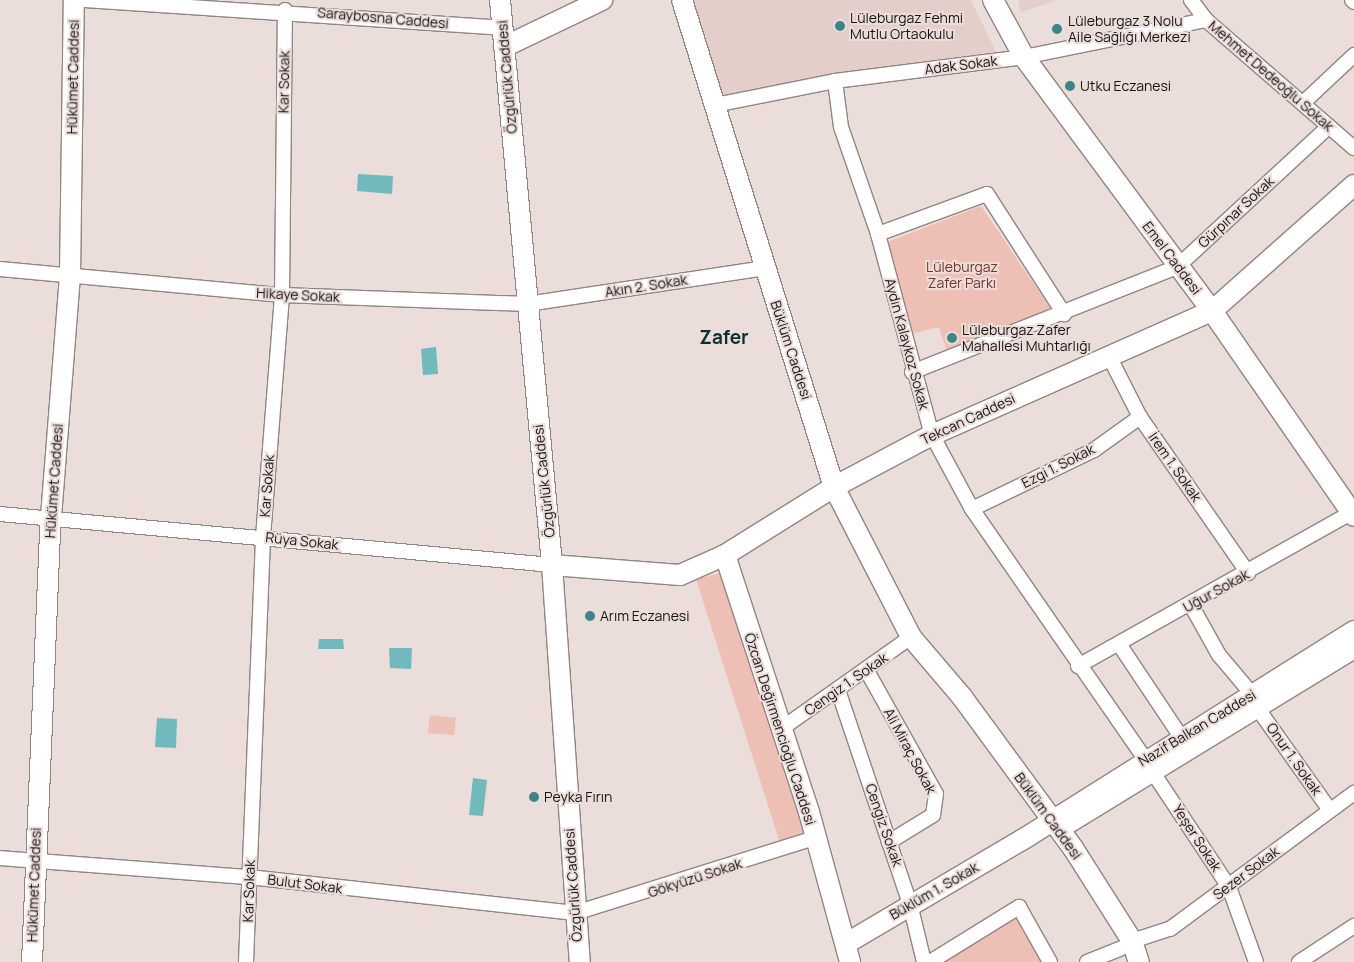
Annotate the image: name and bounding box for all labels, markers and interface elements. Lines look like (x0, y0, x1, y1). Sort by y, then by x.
street label: Saraybosna Caddesi (317, 4, 449, 32)
place label: Lüleburgaz Fehmi Mutlu Ortaokulu (850, 10, 963, 42)
place label: Lüleburgaz 3 Nolu Aile Sağlığı Merkezi (1068, 13, 1191, 46)
street label: Mehmet Dedeoğlu Sokak (1205, 17, 1337, 135)
street label: Hükümet Caddesi (64, 19, 82, 135)
street label: Özgürlük Caddesi (494, 20, 520, 134)
marker: Lüleburgaz Fehmi Mutlu Ortaokulu (834, 20, 846, 32)
marker: Lüleburgaz 3 Nolu Aile Sağlığı Merkezi (1050, 22, 1064, 36)
street label: Kar Sokak (275, 51, 293, 113)
street label: Adak Sokak (924, 52, 998, 78)
place label: Utku Eczanesi (1080, 78, 1171, 94)
marker: Utku Eczanesi (1064, 80, 1076, 92)
street label: Gürpınar Sokak (1195, 173, 1277, 251)
street label: Emel Caddesi (1139, 218, 1205, 298)
park label: Lüleburgaz Zafer Parkı (926, 259, 998, 292)
street label: Akın 2. Sokak (604, 271, 688, 301)
street label: Aydın Kalaykoz Sokak (881, 276, 933, 412)
street label: Hikaye Sokak (256, 284, 340, 306)
street label: Büklüm Caddesi (767, 298, 815, 402)
place label: Lüleburgaz Zafer Mahallesi Muhtarlığı (962, 322, 1091, 354)
district label: Zafer (699, 327, 749, 349)
marker: Lüleburgaz Zafer Mahallesi Muhtarlığı (946, 332, 958, 344)
street label: Tekcan Caddesi (918, 390, 1018, 448)
street label: Hükümet Caddesi (42, 423, 66, 539)
street label: Özgürlük Caddesi (530, 424, 558, 538)
street label: İrem 1. Sokak (1145, 429, 1205, 505)
street label: Ezgi 1. Sokak (1019, 440, 1097, 492)
street label: Kar Sokak (256, 454, 278, 518)
street label: Rüya Sokak (265, 529, 339, 553)
street label: Uğur Sokak (1180, 566, 1252, 616)
place label: Arım Eczanesi (600, 608, 689, 624)
marker: Arım Eczanesi (584, 610, 596, 622)
street label: Özcan Değirmencioğlu Caddesi (741, 631, 819, 827)
street label: Cengiz 1. Sokak (801, 649, 891, 719)
street label: Nazif Balkan Caddesi (1135, 686, 1259, 770)
street label: Ali Miraç Sokak (880, 705, 940, 797)
street label: Onur 1. Sokak (1263, 720, 1325, 798)
street label: Büklüm Caddesi (1011, 769, 1085, 863)
street label: Cengiz Sokak (862, 781, 906, 869)
place label: Peyka Fırın (544, 789, 612, 805)
marker: Peyka Fırın (528, 791, 540, 803)
street label: Yeşer Sokak (1169, 801, 1225, 875)
street label: Hükümet Caddesi (24, 827, 44, 943)
street label: Özgürlük Caddesi (561, 828, 585, 942)
street label: Sezer Sokak (1210, 843, 1282, 903)
street label: Gökyüzü Sokak (646, 855, 744, 901)
street label: Kar Sokak (240, 859, 258, 923)
street label: Büklüm 1. Sokak (887, 859, 981, 923)
street label: Bulut Sokak (267, 871, 343, 897)

